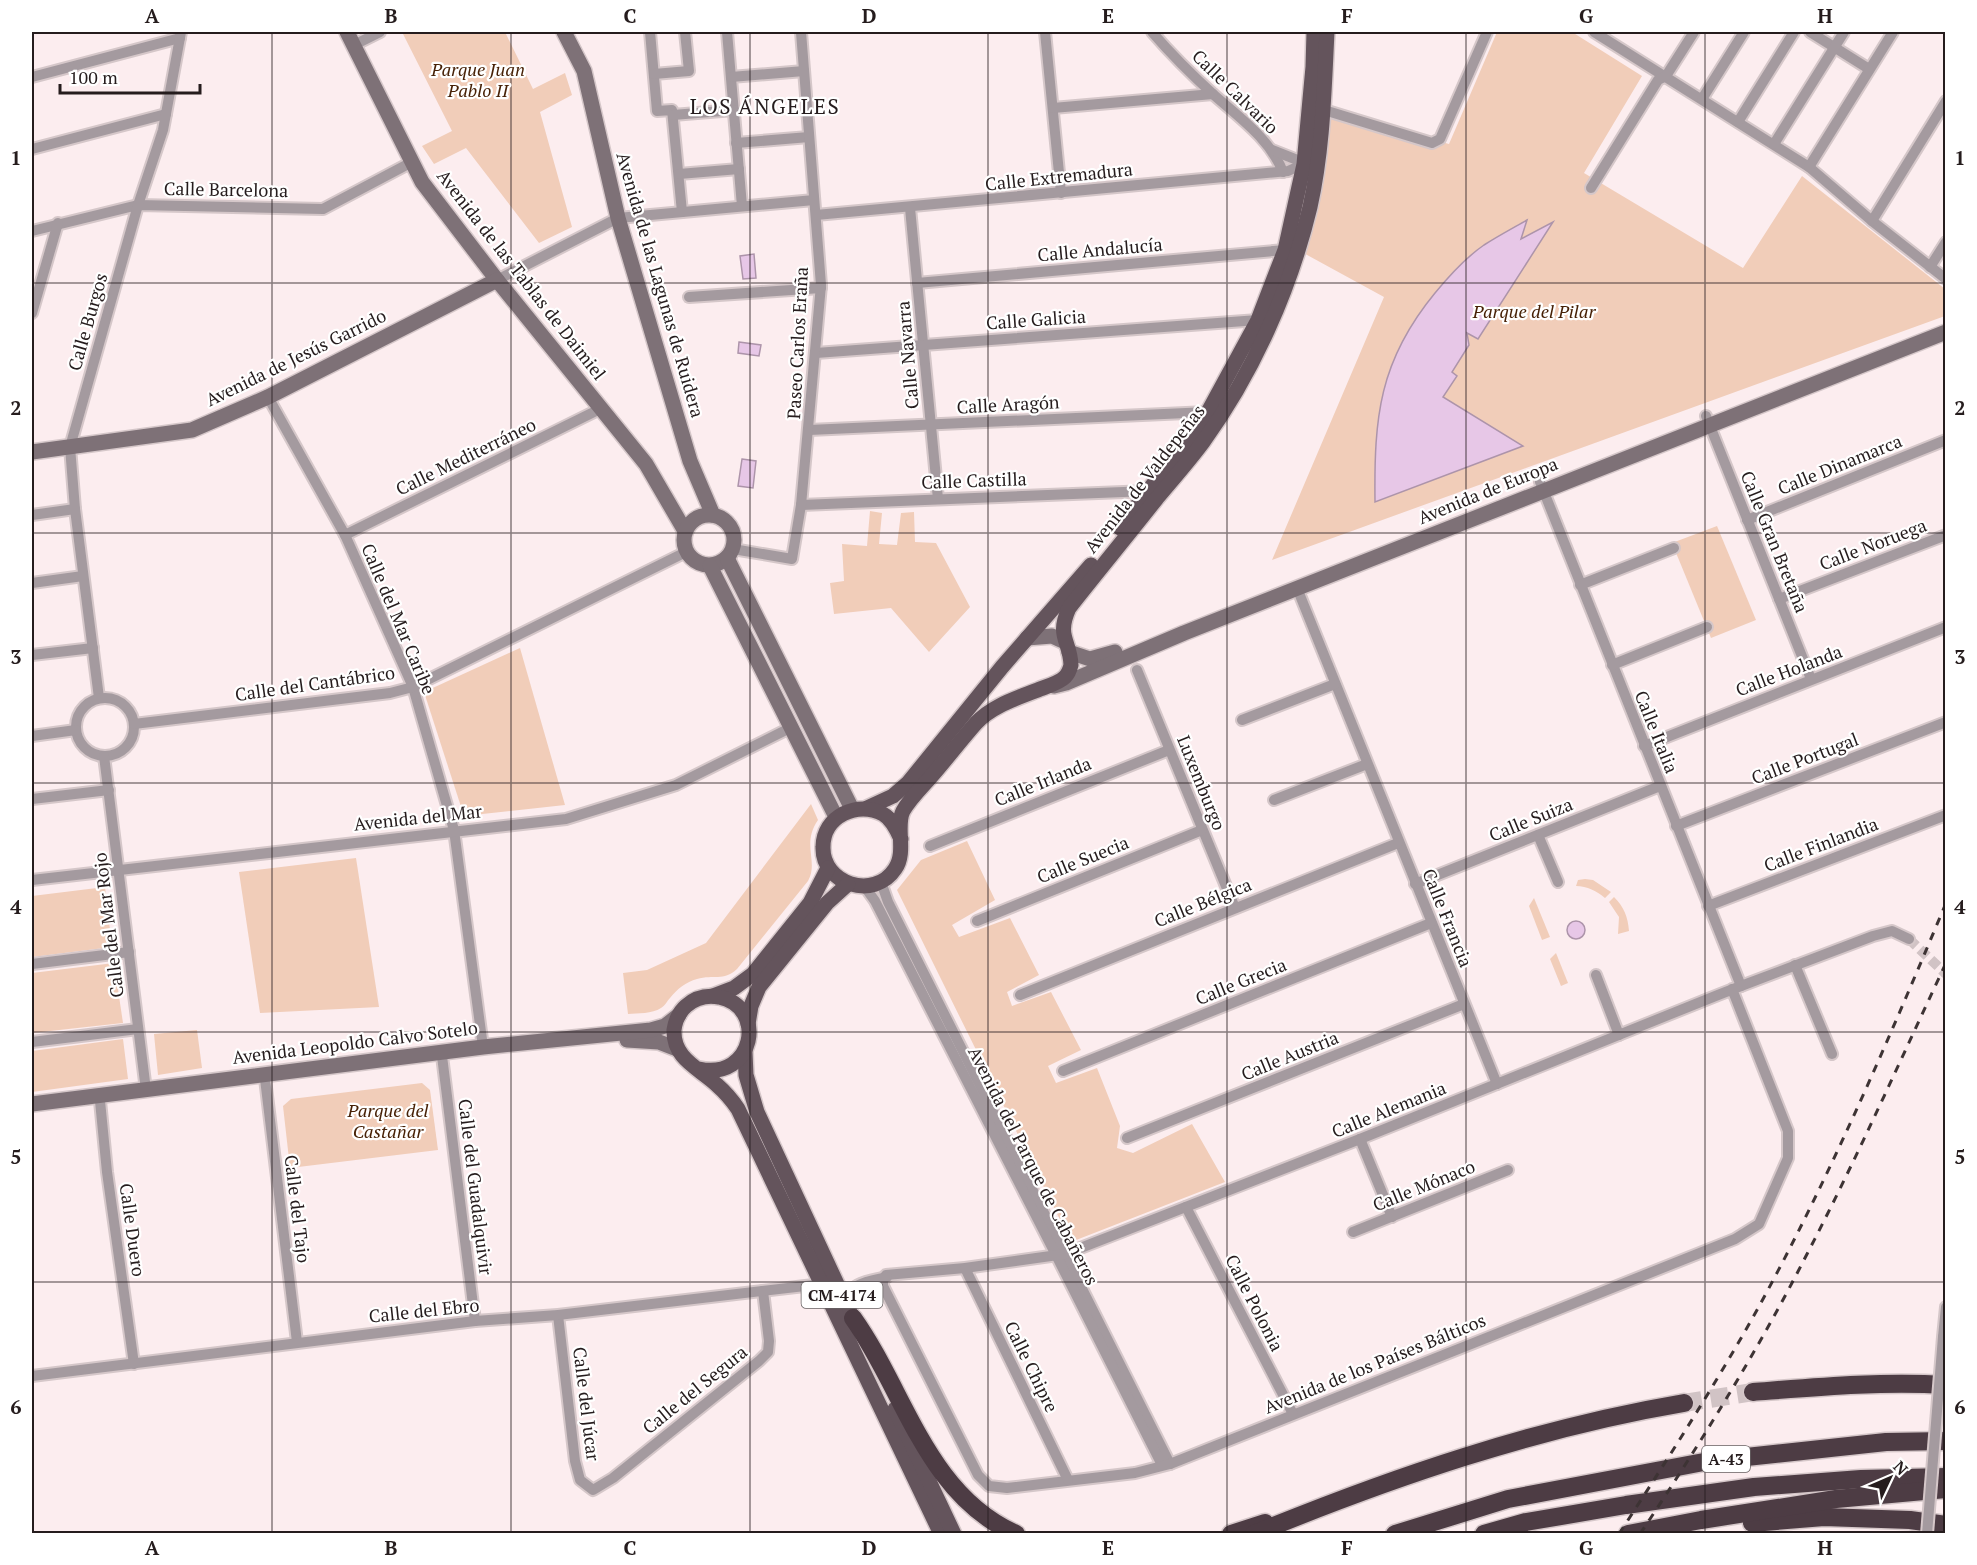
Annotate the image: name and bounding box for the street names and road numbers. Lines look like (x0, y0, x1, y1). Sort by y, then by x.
street label: Calle Calvario (1187, 44, 1284, 139)
street label: Avenida de las Lagunas de Ruidera (612, 149, 710, 420)
street label: Calle Extremadura (984, 156, 1134, 196)
street label: Avenida de las Tablas de Daimiel (432, 164, 612, 385)
street label: Calle Barcelona (164, 176, 288, 202)
street label: Calle Andalucía (1036, 232, 1163, 266)
street label: Paseo Carlos Eraña (781, 266, 813, 420)
street label: Calle Burgos (62, 270, 112, 373)
street label: Calle Navarra (890, 300, 924, 410)
street label: Avenida de Jesús Garrido (201, 303, 390, 411)
street label: Calle Galicia (985, 304, 1087, 334)
street label: Calle Aragón (956, 389, 1060, 419)
street label: Avenida de Valdepeñas (1079, 399, 1210, 558)
street label: Calle Mediterráneo (391, 412, 540, 501)
street label: Calle Dinamarca (1774, 428, 1905, 500)
street label: Avenida de Europa (1414, 451, 1561, 529)
street label: Calle Castilla (921, 466, 1027, 494)
street label: Calle Gran Bretaña (1736, 467, 1814, 616)
street label: Calle Noruega (1816, 513, 1930, 576)
street label: Calle del Mar Caribe (356, 540, 442, 698)
street label: Calle Holanda (1732, 639, 1845, 701)
street label: Calle del Cantábrico (233, 660, 396, 706)
street label: Calle Italia (1630, 687, 1684, 776)
street label: Calle Portugal (1748, 727, 1862, 790)
street label: Luxemburgo (1172, 732, 1232, 834)
street label: Calle Irlanda (991, 751, 1095, 811)
street label: Calle Suiza (1485, 791, 1576, 847)
street label: Avenida del Mar (353, 798, 483, 836)
street label: Calle Finlandia (1760, 811, 1881, 877)
street label: Calle Suecia (1033, 830, 1132, 888)
street label: Calle del Mar Rojo (87, 851, 129, 999)
street label: Calle Francia (1417, 865, 1479, 970)
street label: Calle Bélgica (1150, 872, 1255, 932)
street label: Calle Grecia (1192, 952, 1290, 1010)
street label: Avenida Leopoldo Calvo Sotelo (231, 1015, 479, 1069)
street label: Calle Austria (1237, 1025, 1342, 1086)
street label: Avenida del Parque de Cabañeros (963, 1042, 1105, 1289)
street label: Calle Alemania (1328, 1075, 1449, 1143)
street label: Calle del Guadalquivir (453, 1097, 499, 1276)
street label: Calle del Tajo (279, 1154, 317, 1264)
street label: Calle Mónaco (1369, 1154, 1478, 1216)
street label: Calle Duero (115, 1182, 151, 1278)
street label: Calle Polonia (1220, 1250, 1290, 1355)
road number: CM-4174 (802, 1282, 882, 1308)
street label: Calle del Ebro (367, 1292, 480, 1328)
street label: Avenida de los Países Bálticos (1260, 1308, 1489, 1419)
street label: Calle Chipre (999, 1317, 1064, 1416)
street label: Calle del Segura (637, 1340, 752, 1439)
street label: Calle del Júcar (568, 1346, 606, 1462)
road number: A-43 (1702, 1446, 1750, 1472)

